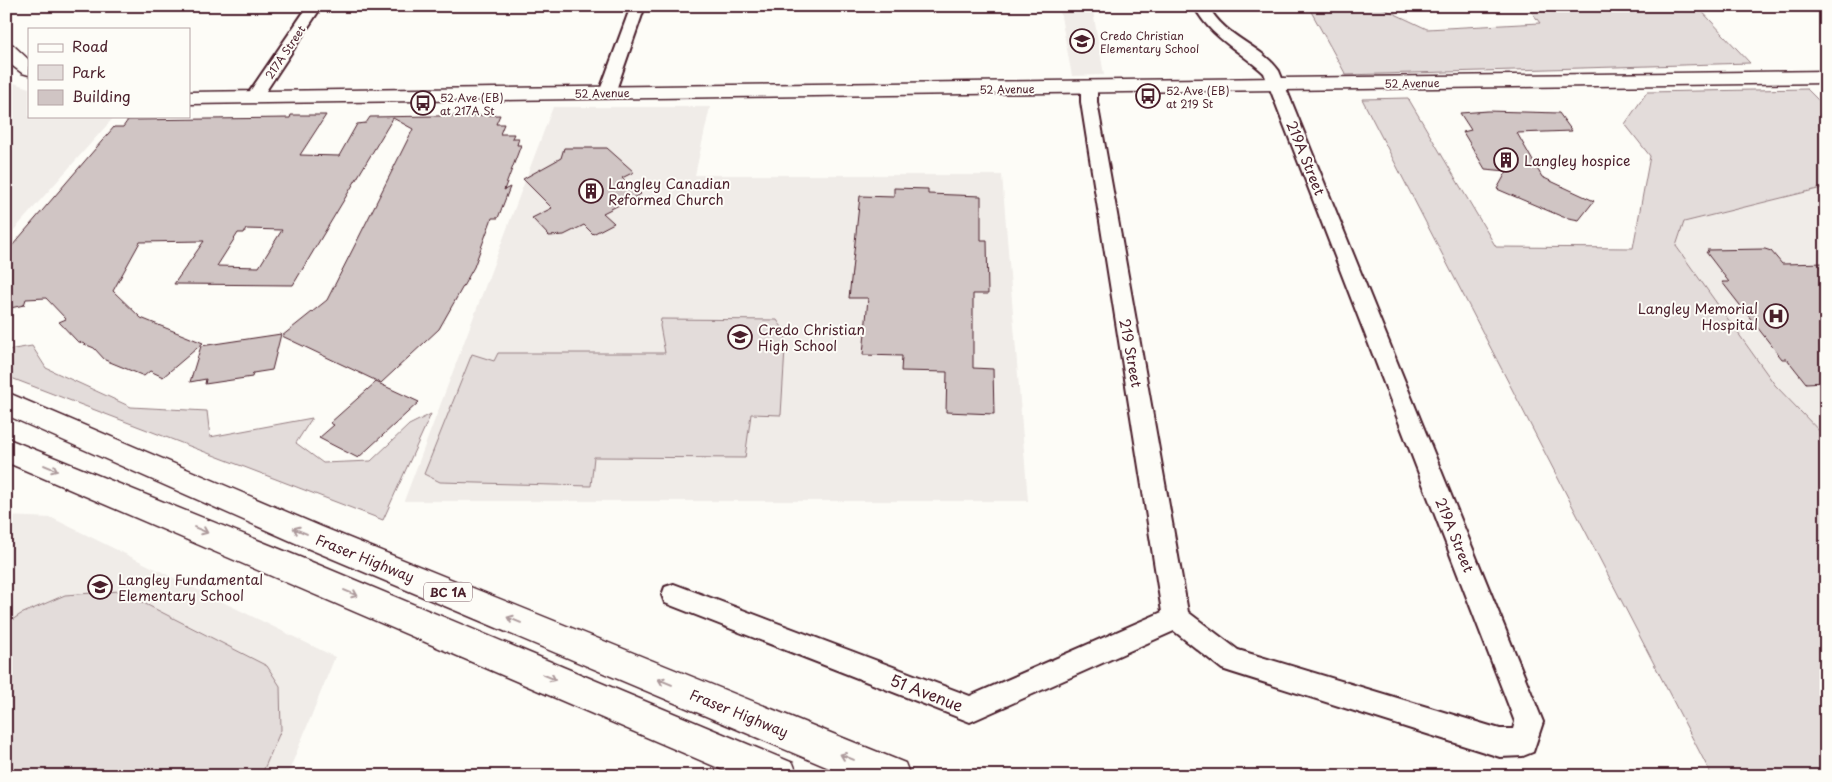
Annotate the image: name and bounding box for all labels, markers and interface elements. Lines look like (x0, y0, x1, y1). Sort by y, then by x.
street label: 217A Street (261, 21, 310, 82)
place label: Credo Christian Elementary School (1100, 27, 1199, 57)
legend (28, 28, 190, 118)
school or university icon: Credo Christian Elementary School (1069, 28, 1095, 54)
text: Road (72, 34, 108, 57)
text: Park (72, 60, 106, 83)
street label: 52 Avenue (1384, 74, 1440, 92)
street label: 52 Avenue (979, 80, 1035, 98)
place label: 52 Ave (EB) at 219 St (1166, 82, 1230, 112)
bus stop icon: 52 Ave (EB) at 219 St (1135, 83, 1161, 109)
text: Building (72, 84, 131, 107)
street label: 52 Avenue (574, 84, 630, 102)
place label: 52 Ave (EB) at 217A St (440, 89, 504, 119)
bus stop icon: 52 Ave (EB) at 217A St (410, 90, 436, 116)
street label: 219A Street (1281, 117, 1331, 199)
building icon: Langley hospice (1493, 147, 1519, 173)
place label: Langley hospice (1524, 150, 1630, 171)
place label: Langley Canadian Reformed Church (608, 173, 730, 210)
building icon: Langley Canadian Reformed Church (578, 178, 604, 204)
place label: Langley Memorial Hospital (1638, 298, 1758, 335)
hospital icon: Langley Memorial Hospital (1763, 303, 1789, 329)
street label: 219 Street (1115, 317, 1147, 389)
place label: Credo Christian High School (758, 319, 865, 356)
school or university icon: Credo Christian High School (727, 324, 753, 350)
one-way arrow (43, 463, 58, 473)
street label: 219A Street (1430, 494, 1480, 576)
one-way arrow (293, 525, 308, 535)
one-way arrow (193, 526, 208, 535)
street label: Fraser Highway (313, 529, 417, 587)
place label: Langley Fundamental Elementary School (118, 569, 263, 606)
school or university icon: Langley Fundamental Elementary School (87, 574, 113, 600)
road number: BC 1A (424, 582, 472, 602)
one-way arrow (343, 588, 358, 598)
one-way arrow (507, 614, 522, 623)
street label: 51 Avenue (887, 667, 967, 717)
one-way arrow (541, 673, 556, 683)
one-way arrow (658, 676, 673, 686)
street label: Fraser Highway (687, 684, 791, 742)
one-way arrow (840, 752, 855, 761)

